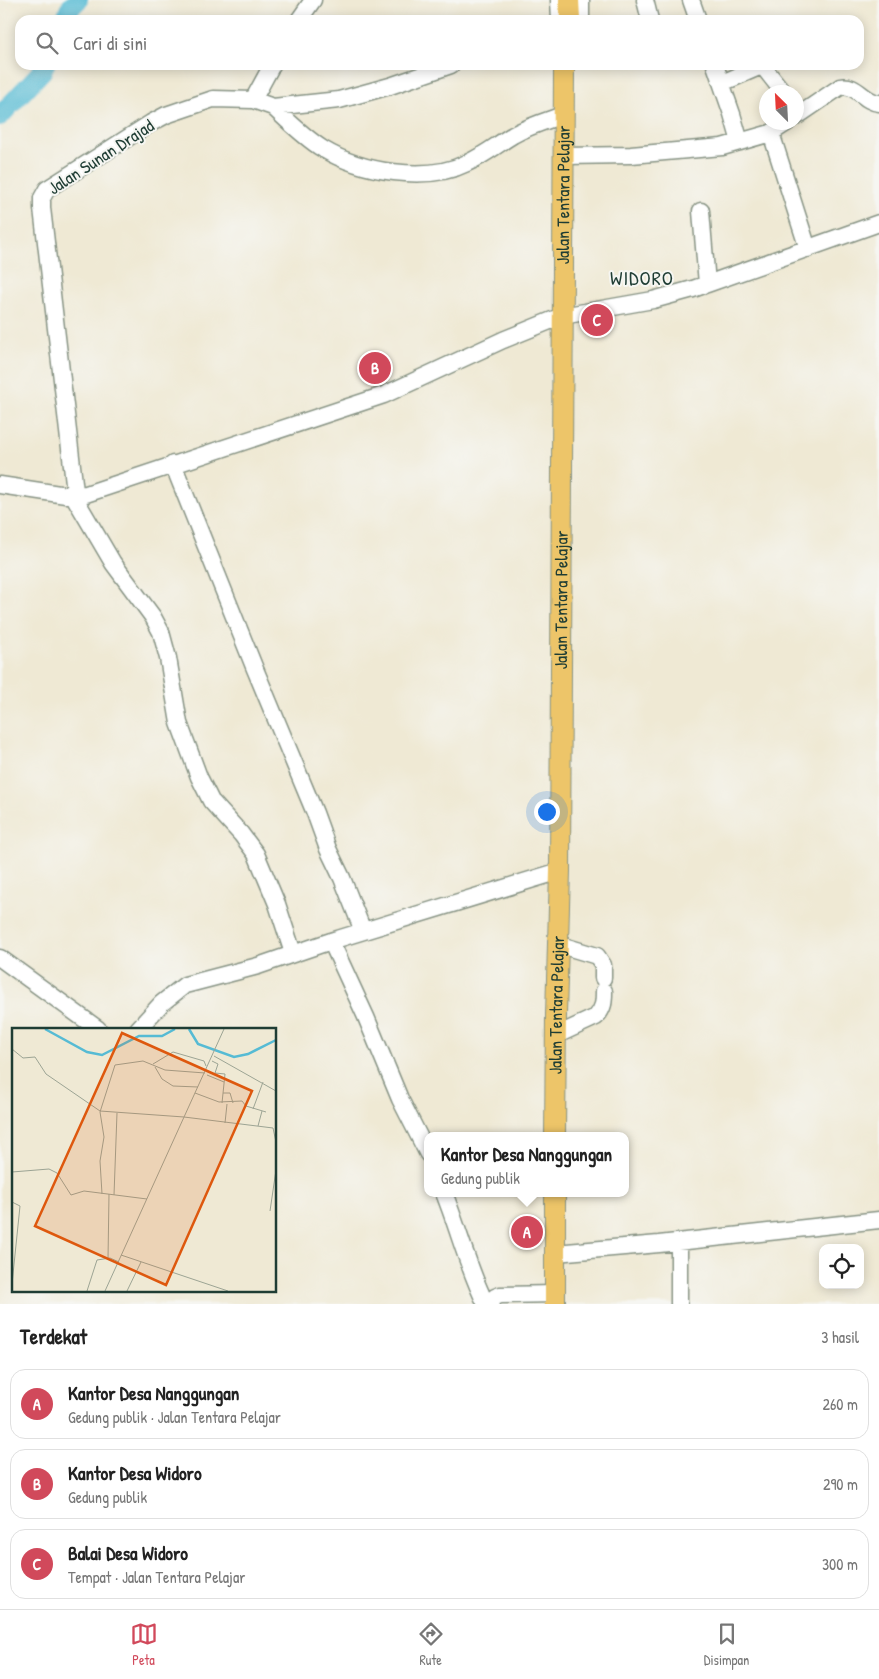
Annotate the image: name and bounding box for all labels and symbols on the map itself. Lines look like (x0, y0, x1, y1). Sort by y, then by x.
north arrow (759, 85, 804, 130)
street label: Jalan Sunan Drajad (43, 113, 159, 200)
street label: Jalan Tentara Pelajar (550, 125, 576, 265)
district label: WIDORO (610, 264, 674, 291)
pin: C (581, 301, 613, 339)
pin: B (359, 349, 391, 387)
street label: Jalan Tentara Pelajar (548, 530, 574, 670)
your location (534, 799, 560, 825)
street label: Jalan Tentara Pelajar (543, 935, 570, 1075)
inset map (12, 1028, 276, 1292)
pin: A (511, 1213, 543, 1251)

